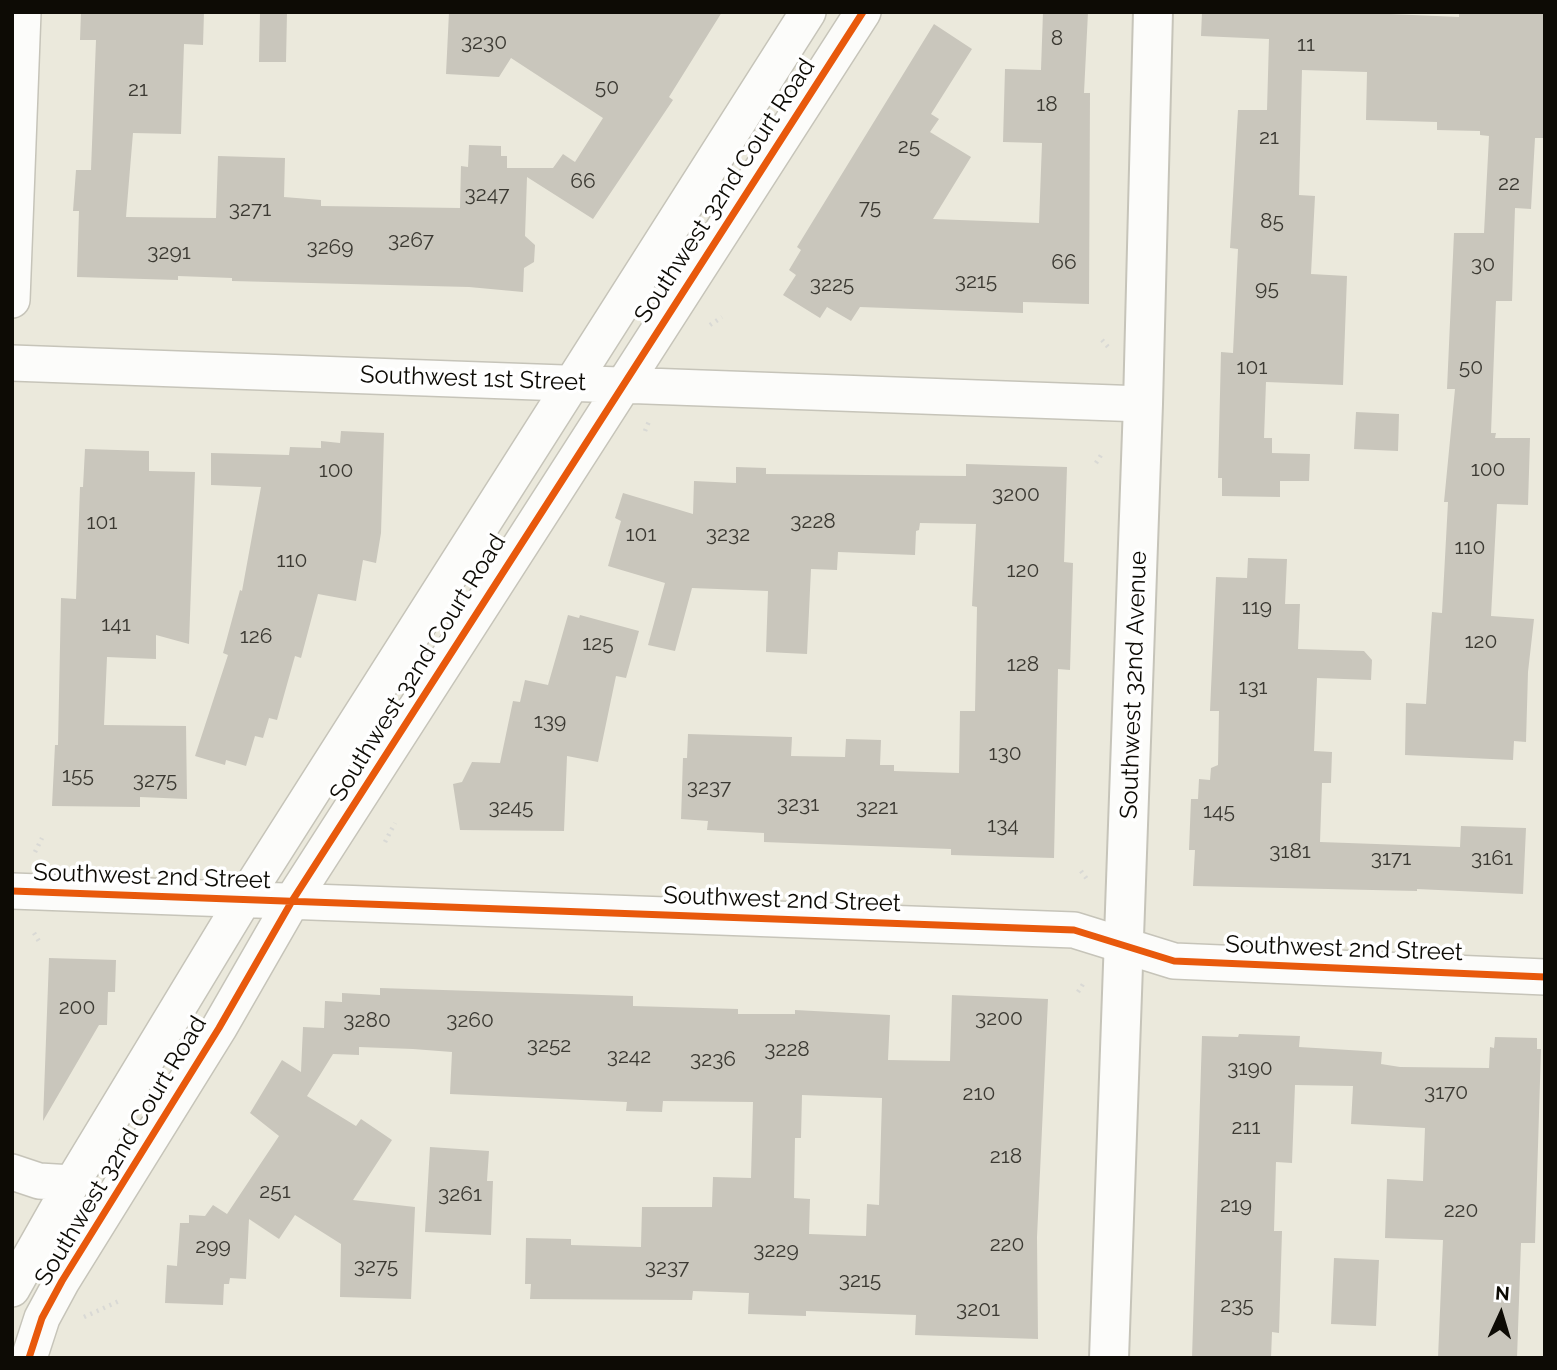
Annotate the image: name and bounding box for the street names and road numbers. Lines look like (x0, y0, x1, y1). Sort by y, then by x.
street label: Southwest 32nd Court Road (629, 53, 821, 329)
street label: Southwest 1st Street (359, 361, 587, 397)
street label: Southwest 32nd Court Road (324, 529, 512, 807)
street label: Southwest 32nd Avenue (1115, 550, 1153, 820)
street label: Southwest 2nd Street (33, 858, 271, 896)
street label: Southwest 2nd Street (663, 881, 901, 919)
street label: Southwest 2nd Street (1225, 930, 1463, 968)
street label: Southwest 32nd Court Road (29, 1011, 213, 1291)

